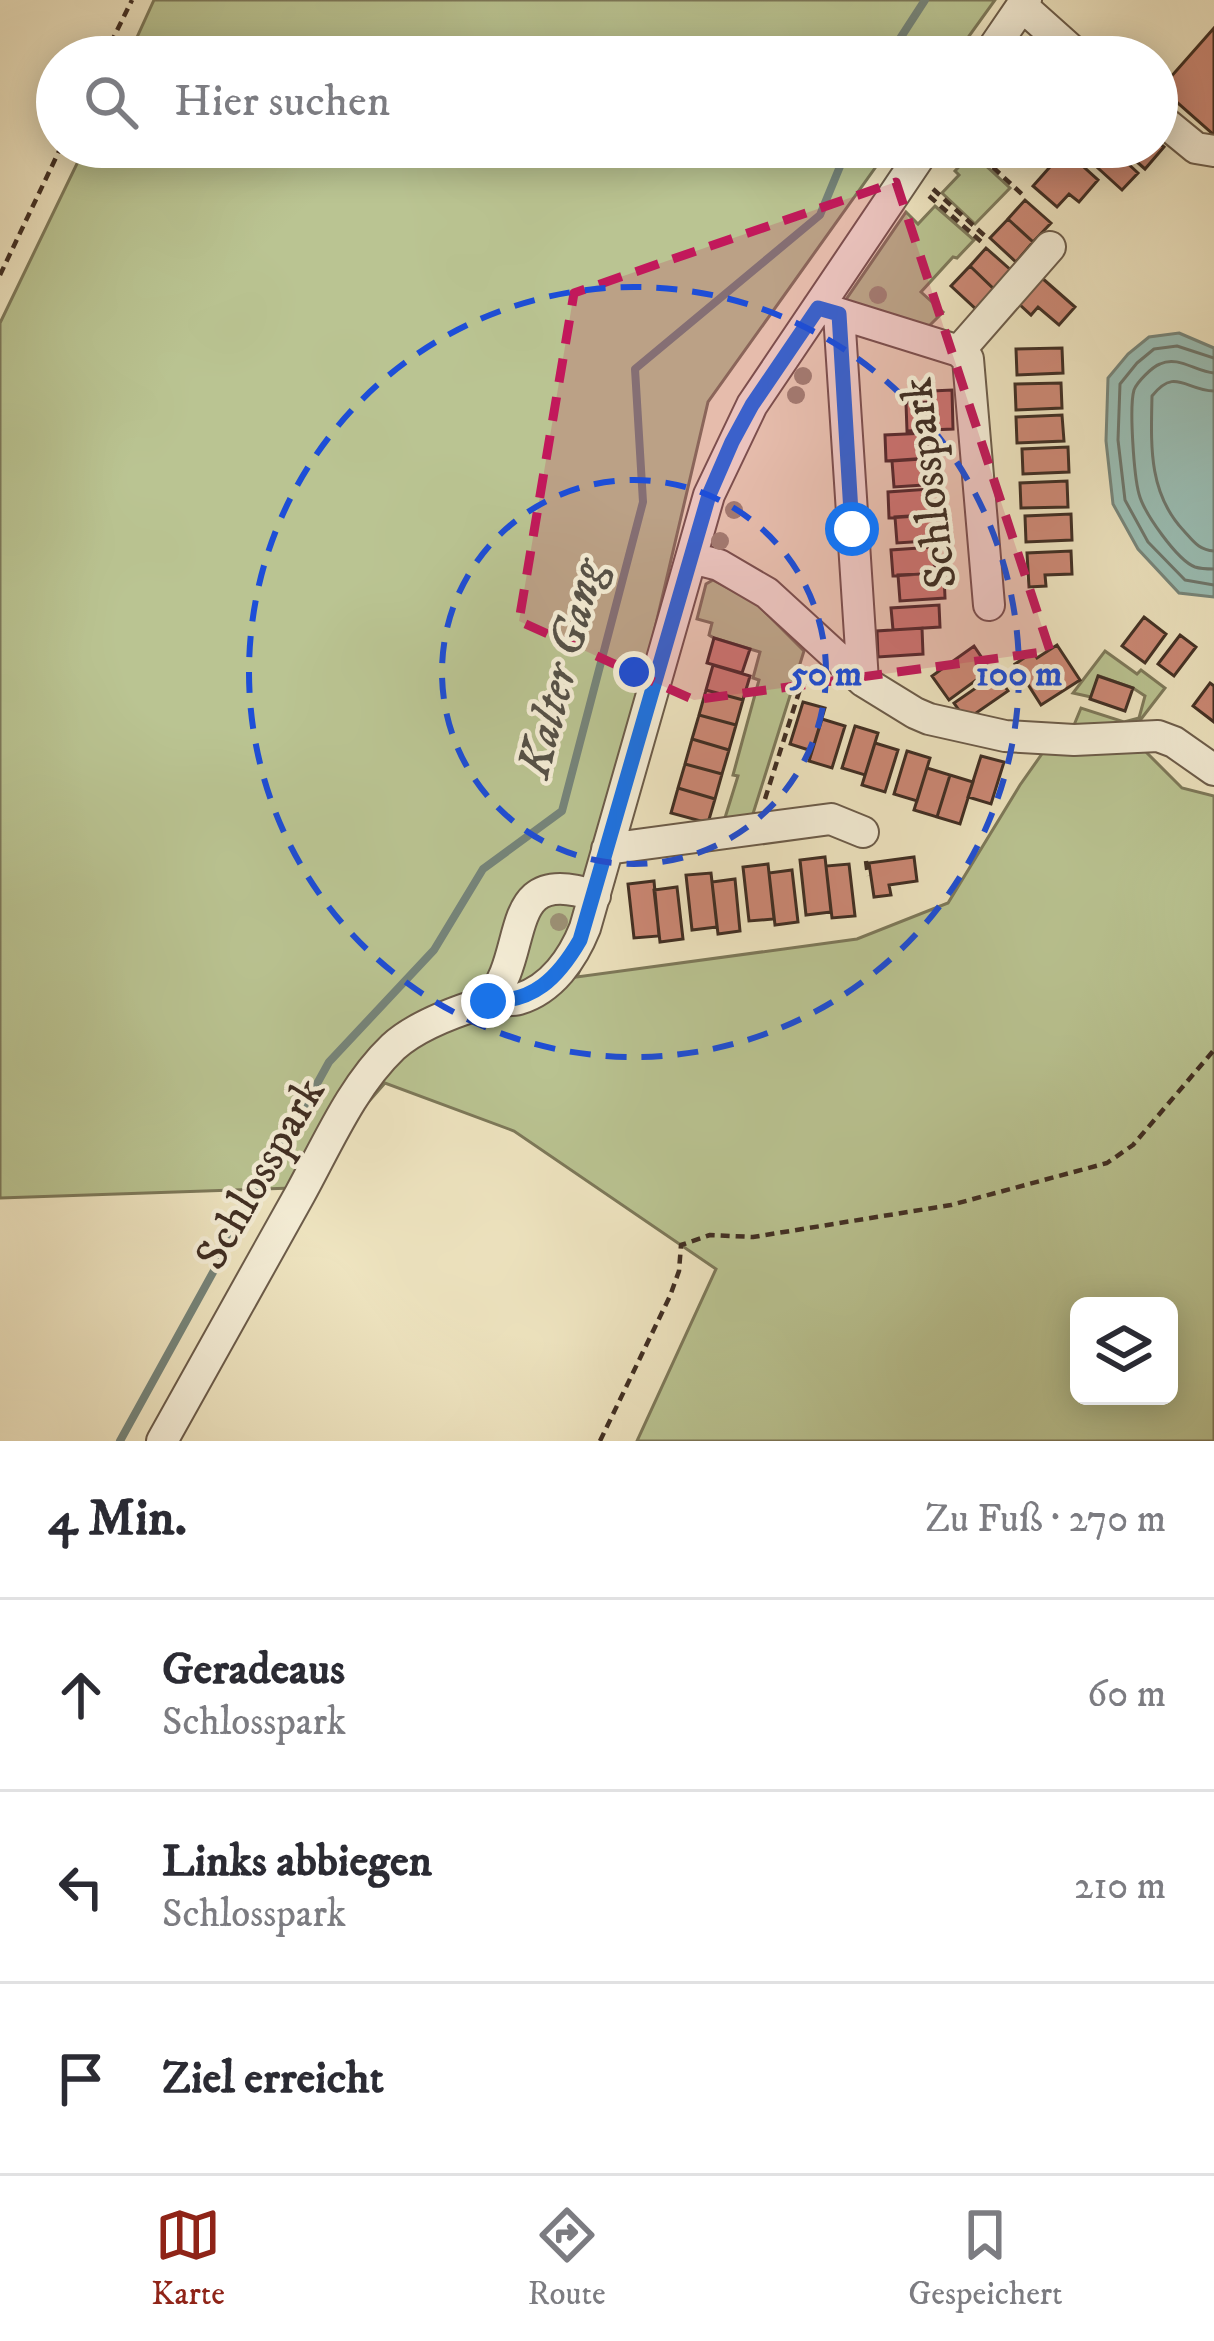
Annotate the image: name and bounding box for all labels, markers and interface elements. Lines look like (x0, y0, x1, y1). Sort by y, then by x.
search box (36, 36, 1178, 168)
icon: search (78, 69, 144, 135)
text: Hier suchen (174, 74, 390, 130)
street label: Schlosspark (889, 374, 971, 592)
route start (825, 502, 879, 556)
water label: Kalter Gang (504, 551, 621, 786)
centre of rings (613, 651, 655, 693)
text: 50 m (789, 652, 862, 697)
text: 100 m (976, 652, 1062, 697)
route end (461, 974, 515, 1028)
street label: Schlosspark (184, 1068, 338, 1280)
map controls (1070, 1297, 1178, 1405)
button: layers (1070, 1297, 1178, 1405)
text: 4 Min. (48, 1487, 187, 1551)
text: Zu Fuß · 270 m (925, 1495, 1166, 1544)
text: Geradeaus (162, 1642, 345, 1698)
icon: ahead (48, 1662, 114, 1728)
text: 60 m (1087, 1670, 1166, 1719)
text: Schlosspark (162, 1698, 346, 1747)
text: Links abbiegen (162, 1834, 432, 1890)
icon: left (48, 1854, 114, 1920)
text: 210 m (1074, 1862, 1166, 1911)
text: Schlosspark (162, 1890, 346, 1939)
icon: arrive (48, 2046, 114, 2112)
text: Ziel erreicht (162, 2051, 384, 2107)
tab: Karte (151, 2202, 225, 2315)
tab: Route (528, 2202, 606, 2315)
tab: Gespeichert (908, 2202, 1063, 2315)

